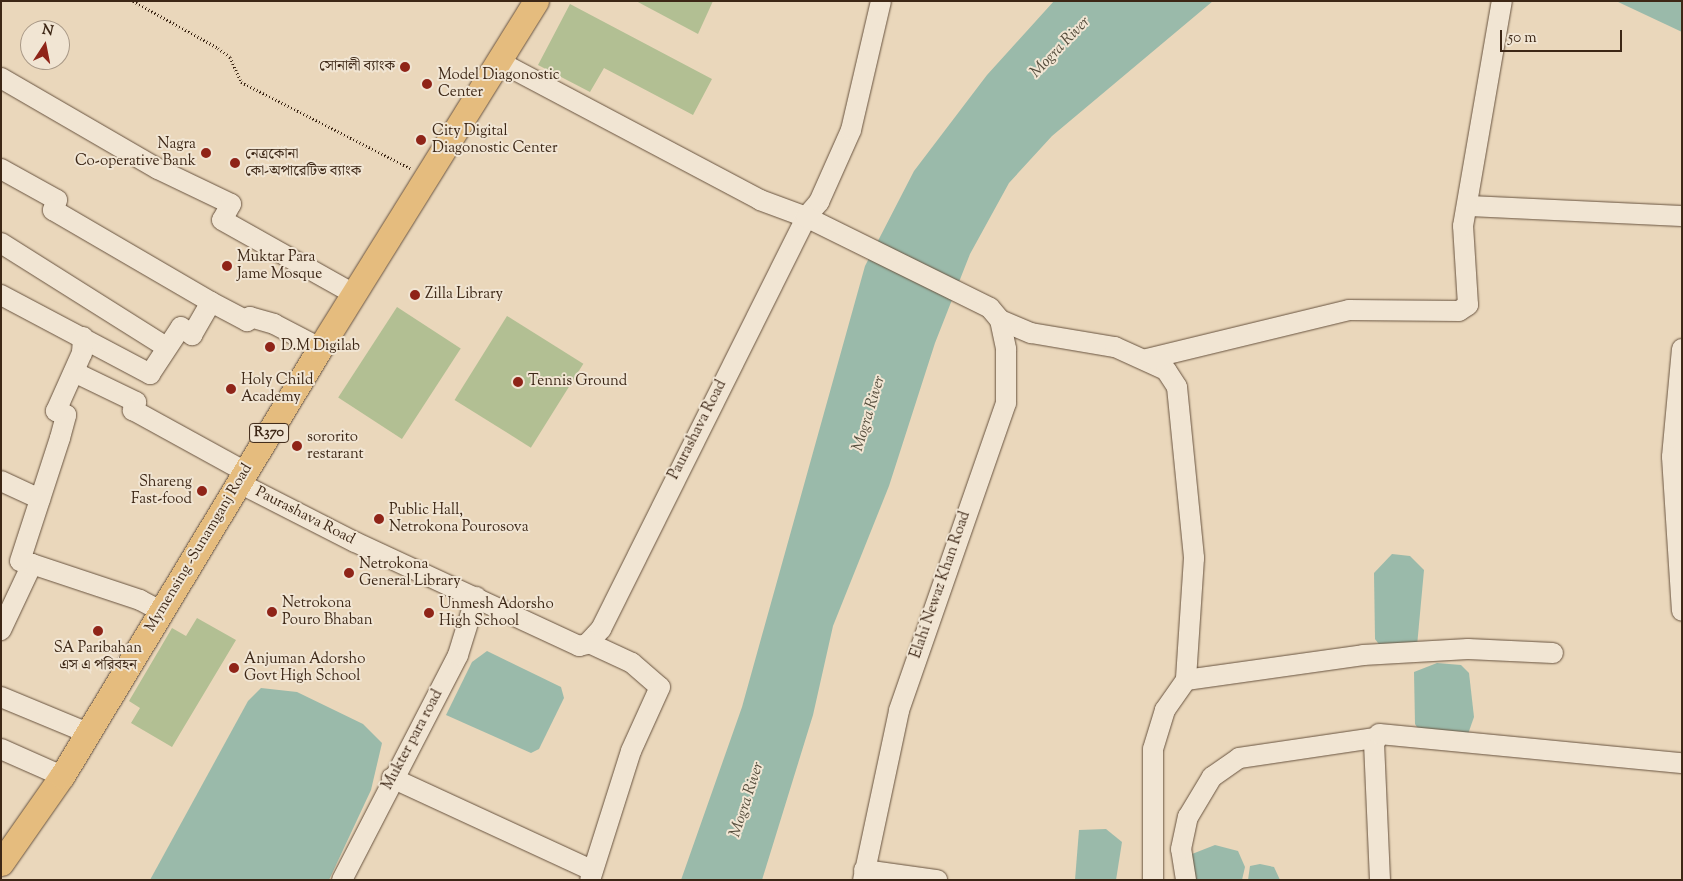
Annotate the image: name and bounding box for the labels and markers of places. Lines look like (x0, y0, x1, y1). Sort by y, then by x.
place label: সোনালী ব্যাংক (319, 58, 395, 76)
marker: সোনালী ব্যাংক (399, 61, 411, 73)
place label: Model Diagonostic Center (438, 66, 560, 101)
marker: Model Diagonostic Center (420, 77, 434, 91)
place label: City Digital Diagonostic Center (432, 122, 558, 157)
marker: City Digital Diagonostic Center (414, 133, 428, 147)
place label: Nagra Co-operative Bank (75, 135, 196, 170)
place label: নেত্রকোনা কো-অপারেটিভ ব্যাংক (245, 145, 361, 180)
marker: Nagra Co-operative Bank (200, 147, 212, 159)
marker: নেত্রকোনা কো-অপারেটিভ ব্যাংক (229, 157, 241, 169)
place label: Muktar Para Jame Mosque (237, 248, 322, 283)
marker: Muktar Para Jame Mosque (221, 260, 233, 272)
place label: Zilla Library (425, 286, 503, 304)
marker: Zilla Library (409, 289, 421, 301)
place label: D.M Digilab (281, 338, 360, 356)
marker: D.M Digilab (263, 340, 277, 354)
place label: Holy Child Academy (241, 371, 313, 406)
place label: Tennis Ground (528, 373, 627, 391)
marker: Tennis Ground (512, 376, 524, 388)
marker: Holy Child Academy (225, 383, 237, 395)
place label: sororito restarant (307, 428, 364, 463)
marker: sororito restarant (291, 440, 303, 452)
place label: Shareng Fast-food (131, 473, 192, 508)
marker: Shareng Fast-food (196, 485, 208, 497)
place label: Public Hall, Netrokona Pourosova (389, 501, 529, 536)
marker: Public Hall, Netrokona Pourosova (373, 513, 385, 525)
place label: Netrokona General Library (359, 555, 461, 590)
marker: Netrokona General Library (343, 567, 355, 579)
place label: Netrokona Pouro Bhaban (282, 594, 373, 629)
place label: Unmesh Adorsho High School (439, 595, 554, 630)
marker: Netrokona Pouro Bhaban (266, 606, 278, 618)
marker: Unmesh Adorsho High School (423, 607, 435, 619)
marker: SA Paribahan এস এ পরিবহন (92, 625, 104, 637)
place label: SA Paribahan এস এ পরিবহন (54, 639, 142, 674)
place label: Anjuman Adorsho Govt High School (244, 650, 365, 685)
marker: Anjuman Adorsho Govt High School (228, 662, 240, 674)

